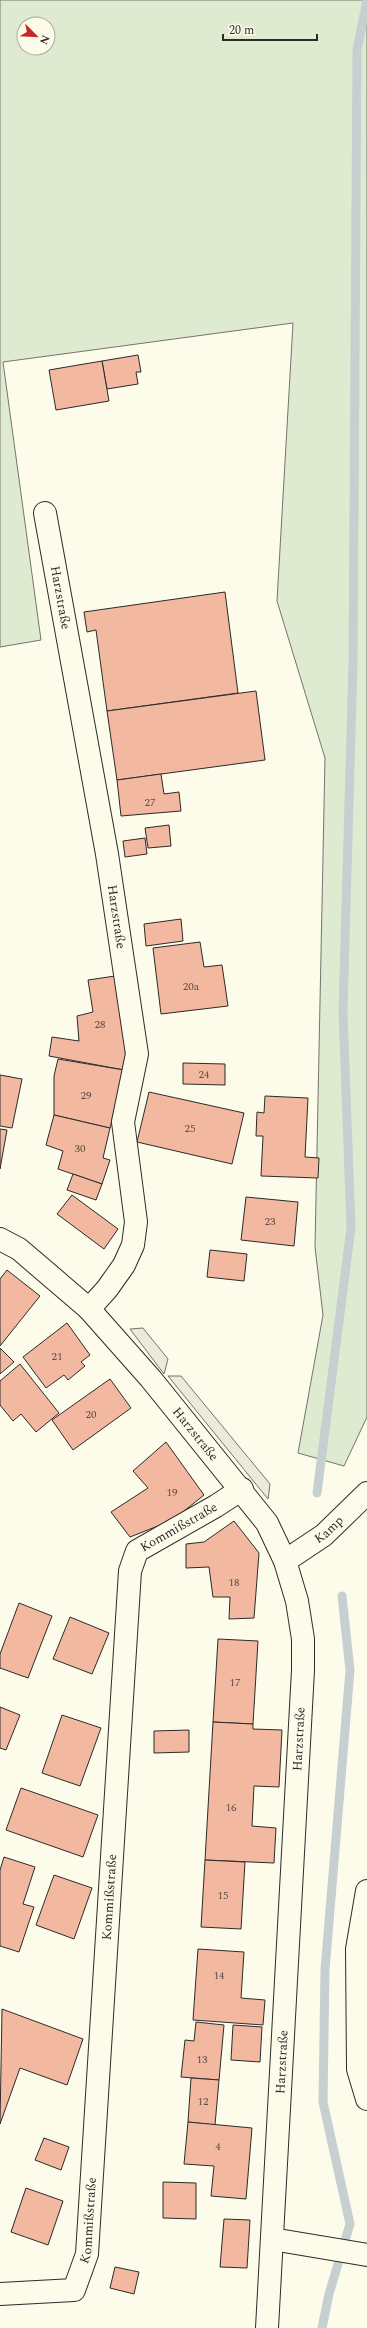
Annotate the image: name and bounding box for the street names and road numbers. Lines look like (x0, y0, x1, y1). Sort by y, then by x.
street label: Harzstraße (45, 564, 76, 631)
street label: Harzstraße (102, 883, 131, 950)
street label: Harzstraße (167, 1403, 223, 1466)
street label: Kommißstraße (136, 1497, 221, 1557)
street label: Kamp (310, 1511, 348, 1549)
street label: Harzstraße (287, 1706, 311, 1772)
street label: Kommißstraße (97, 1853, 122, 1941)
street label: Harzstraße (270, 2029, 294, 2095)
street label: Kommißstraße (74, 2177, 102, 2266)

